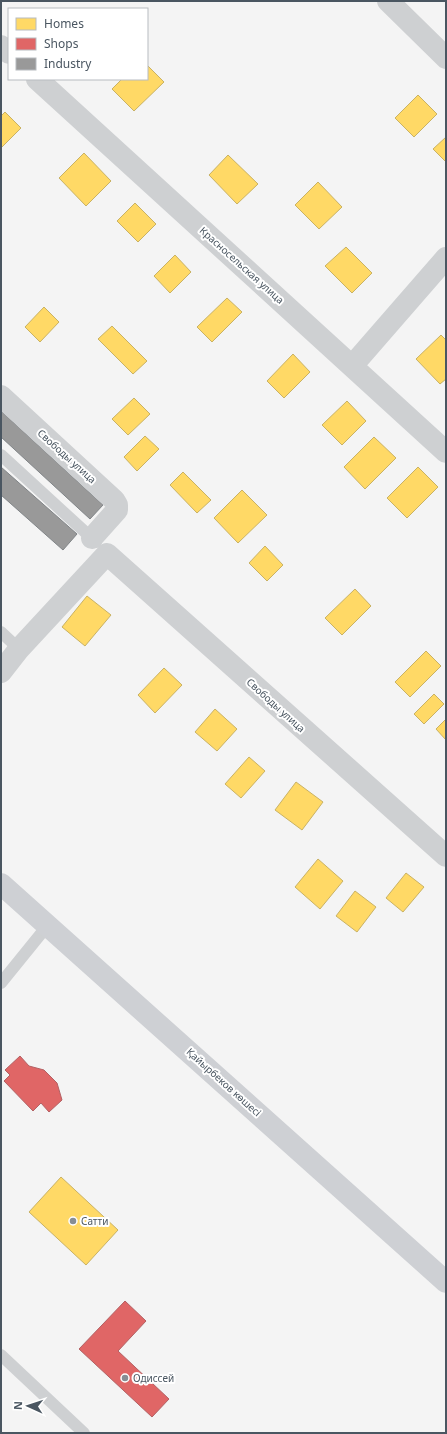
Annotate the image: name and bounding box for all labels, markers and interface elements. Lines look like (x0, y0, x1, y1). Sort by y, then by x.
legend (8, 8, 148, 80)
text: Homes (44, 15, 84, 32)
text: Shops (44, 35, 79, 52)
text: Industry (44, 55, 92, 72)
street label: Красносельская улица (197, 223, 287, 307)
street label: Свободы улица (35, 426, 99, 486)
street label: Свободы улица (244, 675, 308, 735)
street label: Қайырбеков көшесі (184, 1045, 264, 1119)
place label: Сатти (81, 1214, 108, 1228)
marker: Сатти (68, 1216, 78, 1226)
place label: Одиссей (133, 1371, 174, 1385)
marker: Одиссей (120, 1373, 130, 1383)
north arrow (8, 1386, 48, 1426)
text: N (10, 1401, 25, 1410)

